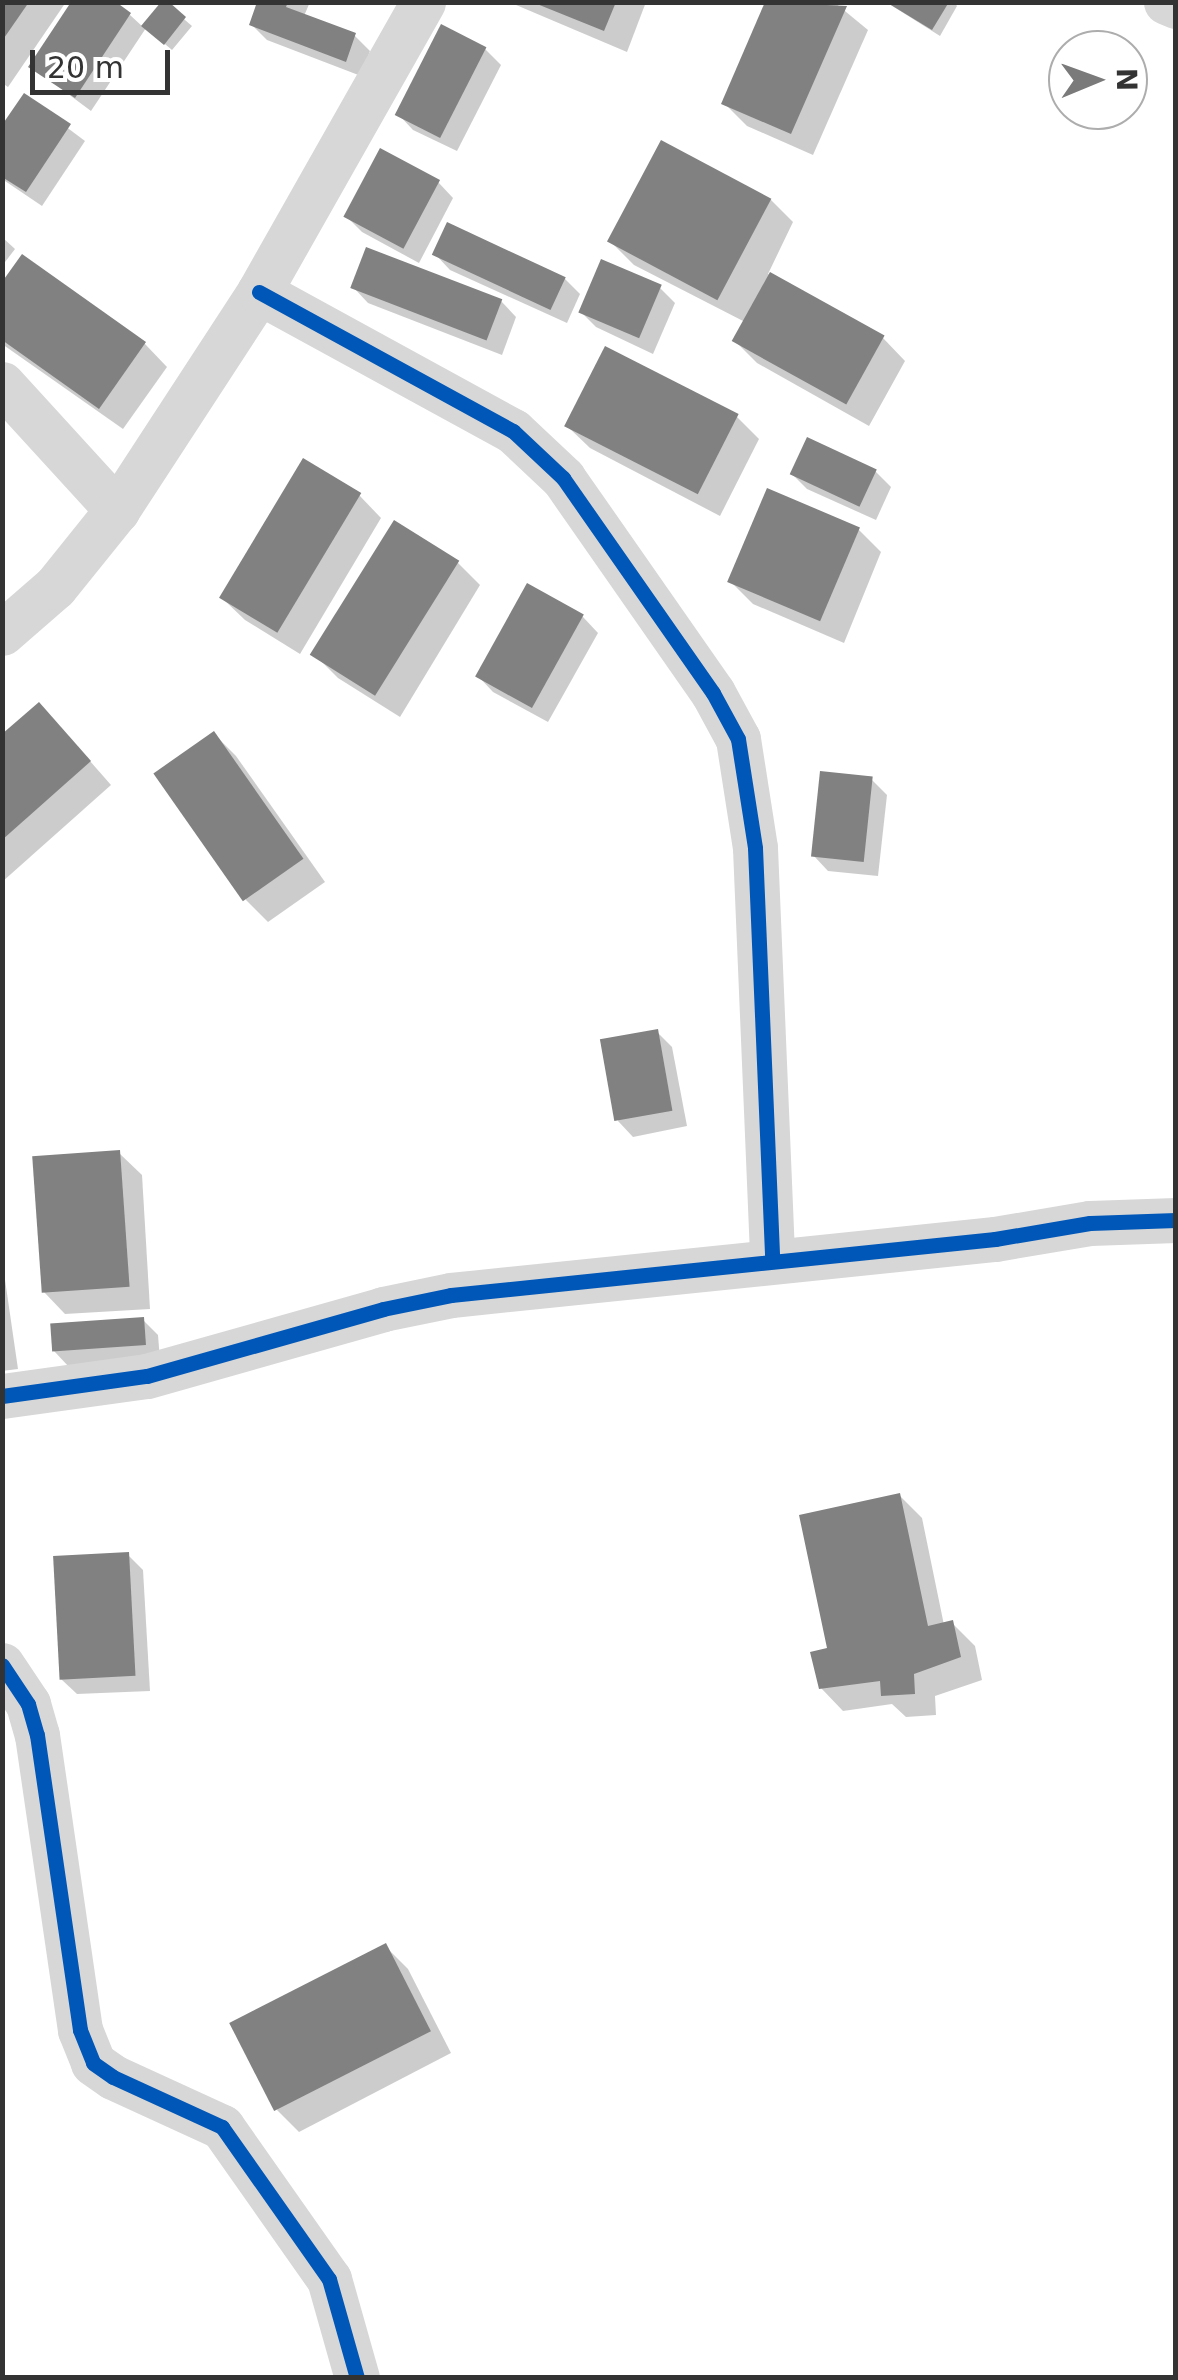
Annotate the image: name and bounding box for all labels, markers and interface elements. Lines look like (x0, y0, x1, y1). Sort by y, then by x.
scale bar (35, 30, 175, 92)
north arrow (1048, 30, 1148, 130)
text: 20 m (47, 50, 124, 85)
text: N (1110, 67, 1143, 92)

